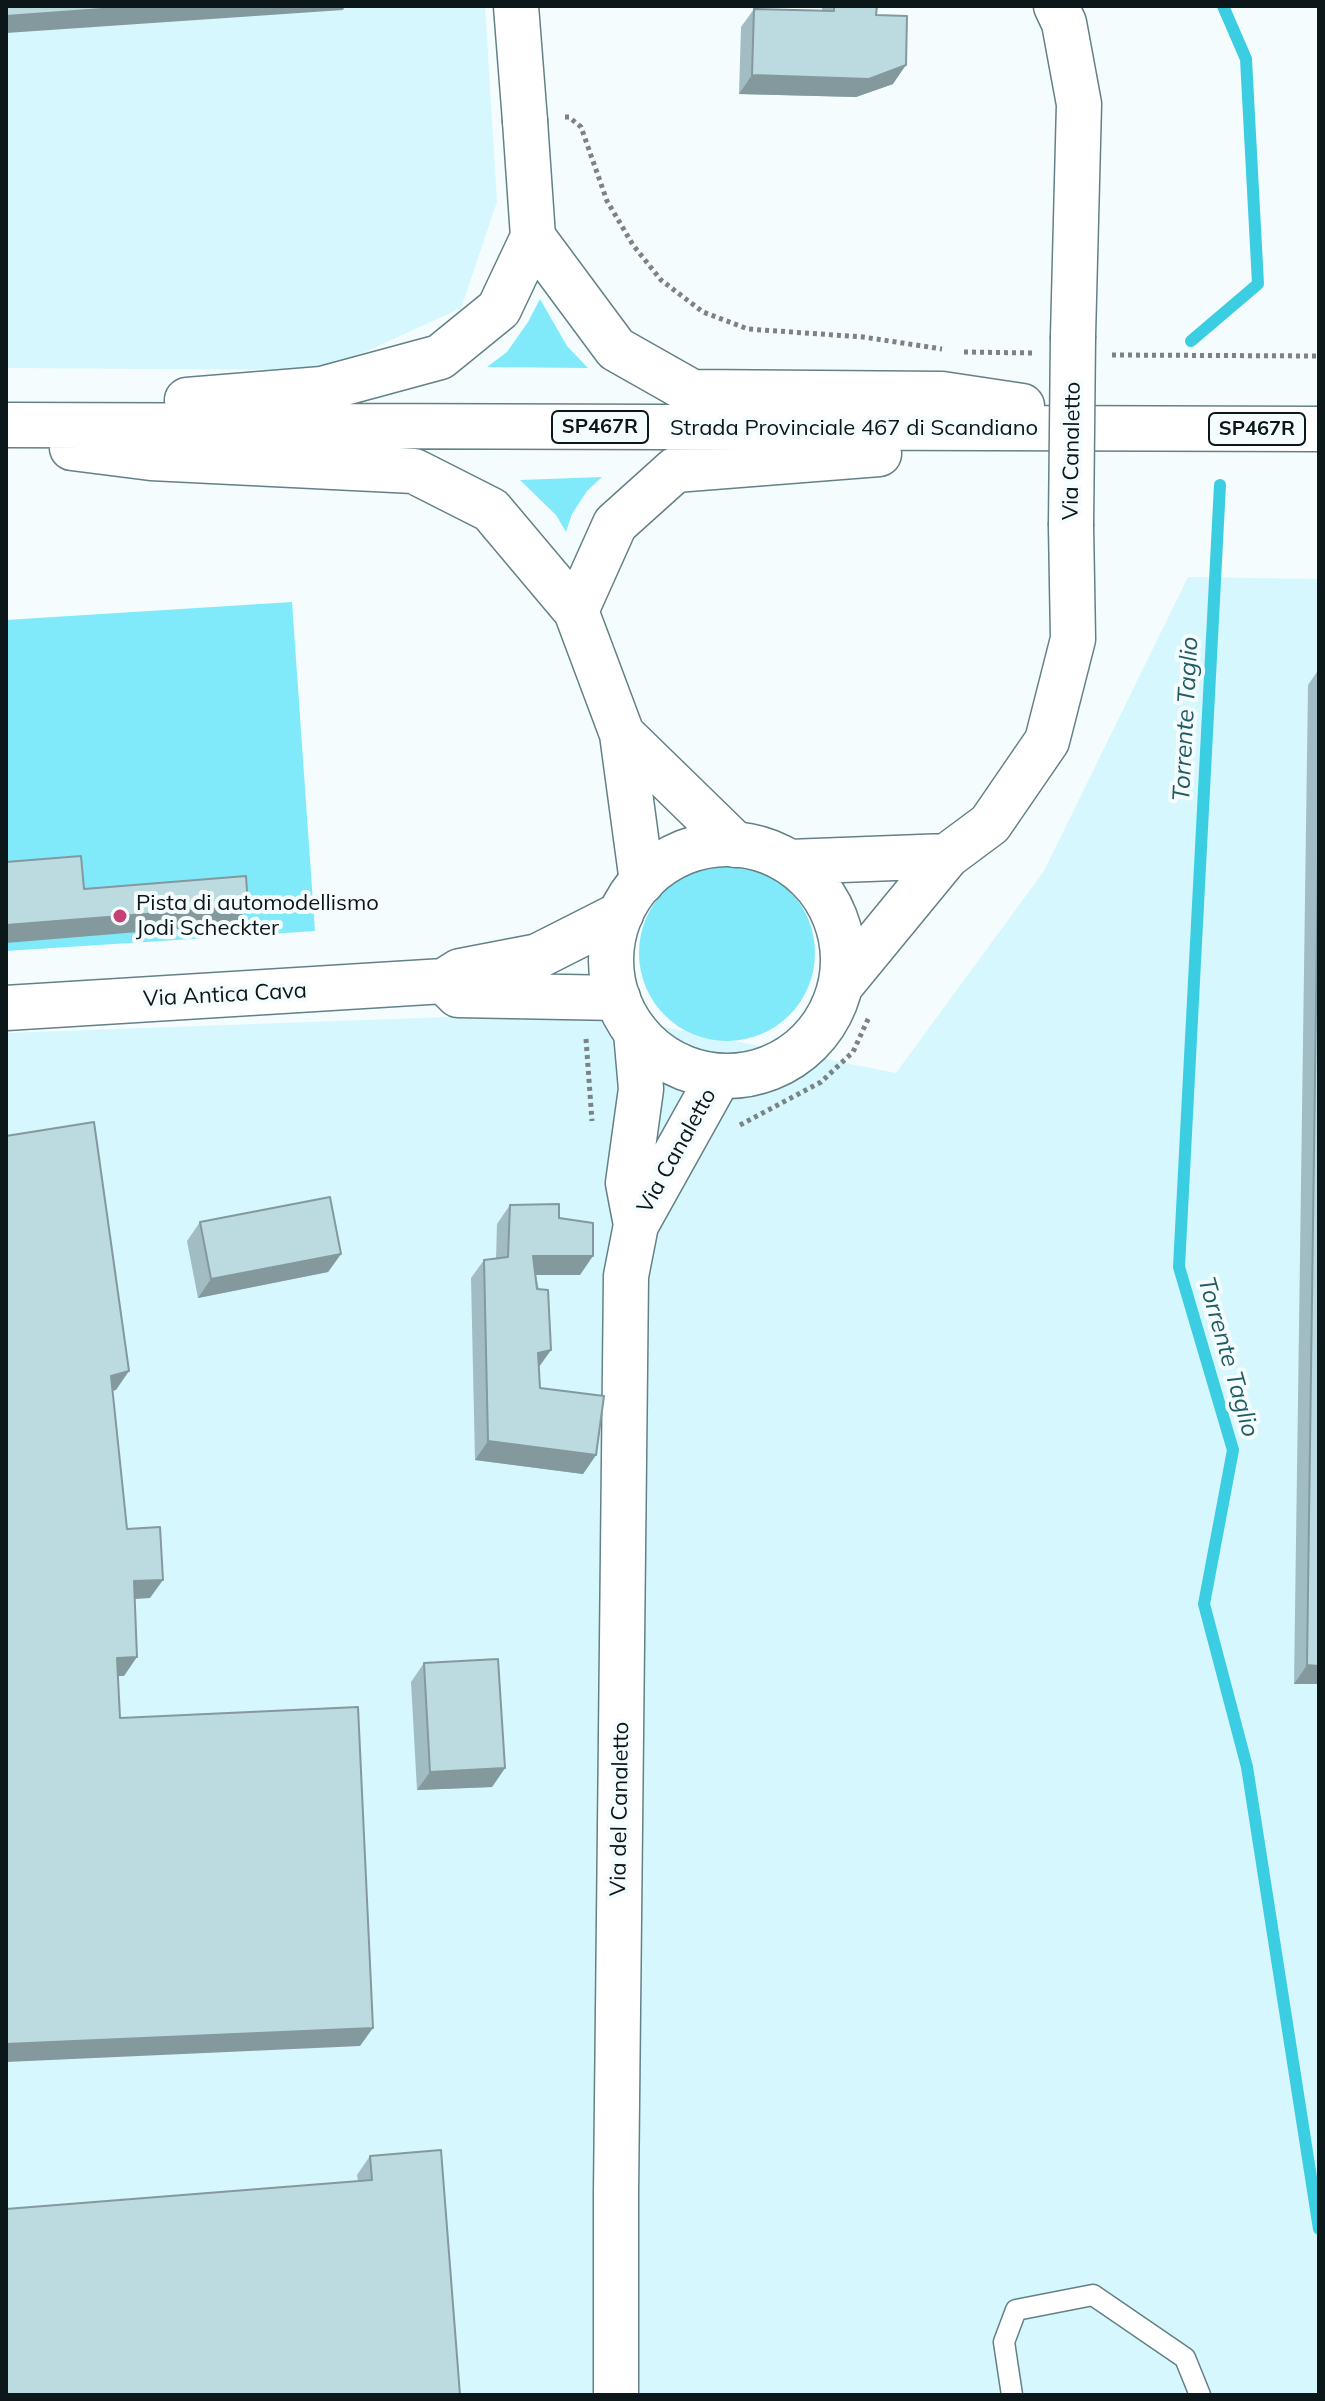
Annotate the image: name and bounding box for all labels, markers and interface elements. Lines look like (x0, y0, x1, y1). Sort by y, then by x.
street label: Via Canaletto (1058, 382, 1086, 520)
road number: SP467R (552, 411, 648, 443)
road number: SP467R (1209, 413, 1305, 445)
street label: Strada Provinciale 467 di Scandiano (670, 415, 1038, 441)
water label: Torrente Taglio (1167, 636, 1205, 802)
place label: Pista di automodellismo Jodi Scheckter (136, 890, 379, 942)
marker: Pista di automodellismo Jodi Scheckter (111, 907, 129, 925)
street label: Via Antica Cava (143, 978, 307, 1012)
street label: Via Canaletto (632, 1084, 722, 1218)
water label: Torrente Taglio (1191, 1274, 1265, 1440)
street label: Via del Canaletto (605, 1722, 635, 1896)

